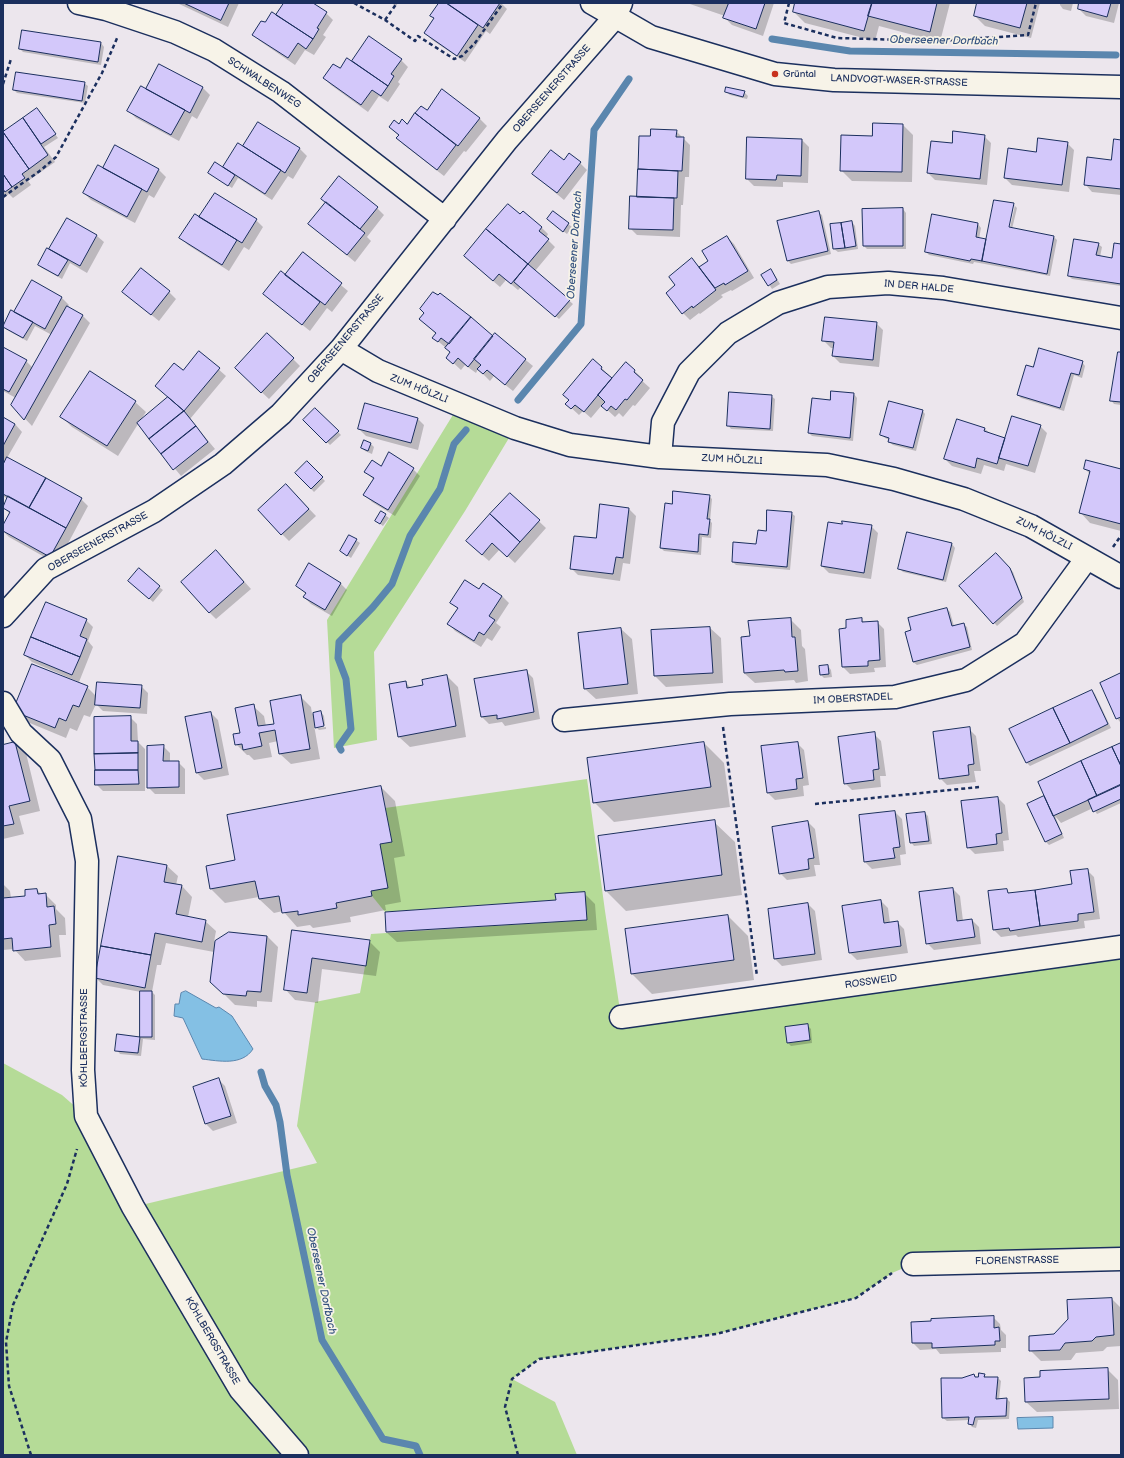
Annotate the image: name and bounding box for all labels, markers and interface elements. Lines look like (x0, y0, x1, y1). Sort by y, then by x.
water label: Oberseener Dorfbach (889, 33, 999, 49)
street label: OBERSEENERSTRASSE (511, 43, 593, 135)
street label: SCHWALBENWEG (225, 55, 303, 111)
place label: Grüntal (783, 68, 816, 80)
marker: Grüntal (770, 69, 780, 79)
street label: LANDVOGT-WASER-STRASSE (830, 73, 968, 89)
water label: Oberseener Dorfbach (565, 190, 585, 300)
street label: IN DER HALDE (884, 278, 954, 296)
street label: OBERSEENERSTRASSE (305, 292, 387, 386)
street label: ZUM HÖLZLI (389, 372, 449, 406)
street label: ZUM HÖLZLI (701, 452, 763, 468)
street label: OBERSEENERSTRASSE (46, 510, 150, 574)
street label: ZUM HÖLZLI (1014, 515, 1074, 553)
street label: IM OBERSTADEL (813, 691, 893, 707)
street label: ROSSWEID (844, 972, 898, 992)
street label: KÖHLBERGSTRASSE (78, 988, 90, 1088)
water label: Oberseener Dorfbach (303, 1226, 339, 1336)
street label: FLORENSTRASSE (975, 1254, 1059, 1268)
street label: KÖHLBERGSTRASSE (182, 1295, 242, 1387)

